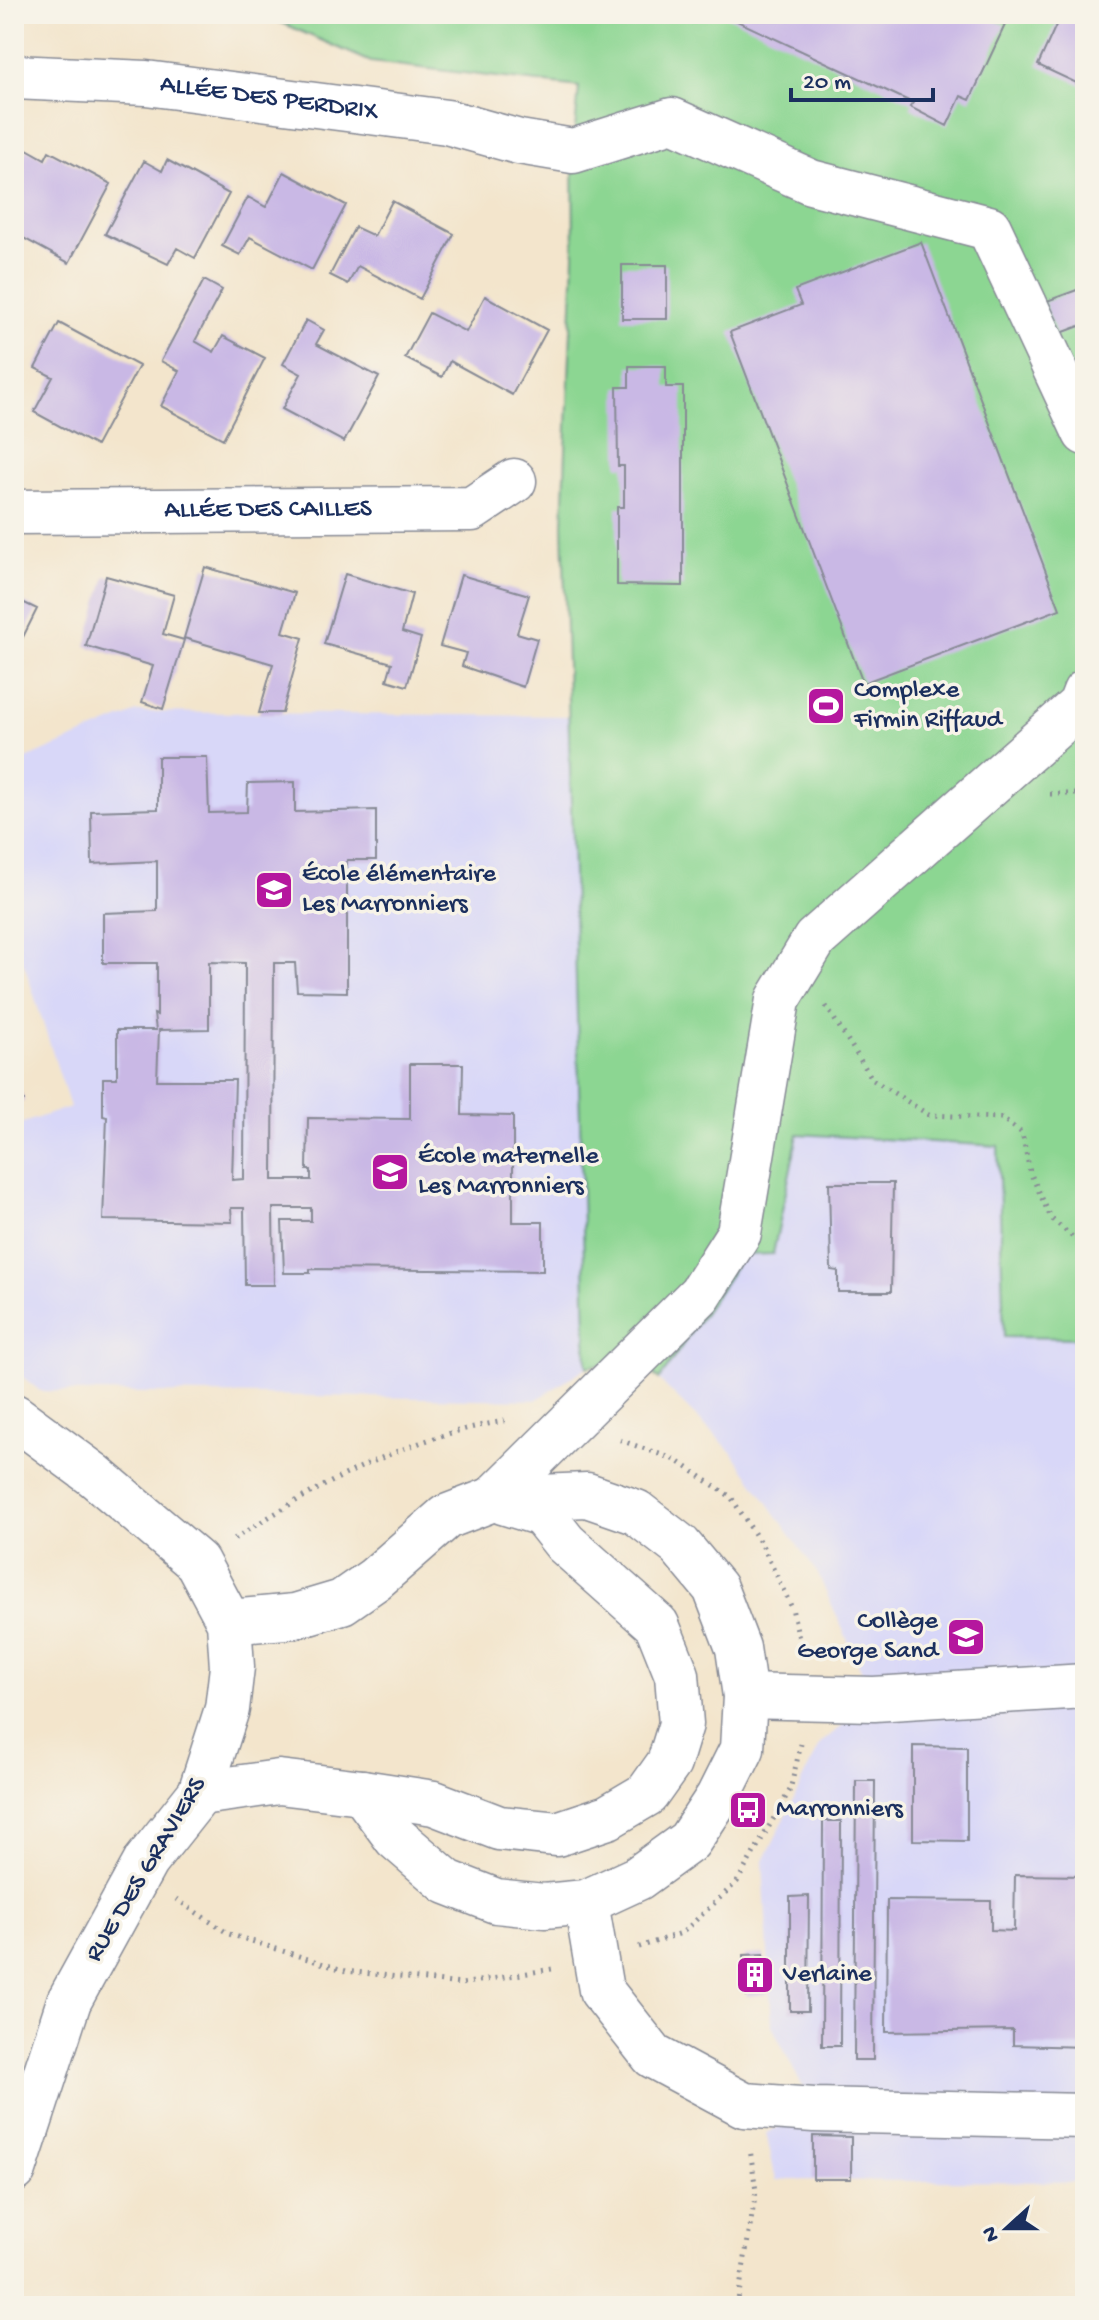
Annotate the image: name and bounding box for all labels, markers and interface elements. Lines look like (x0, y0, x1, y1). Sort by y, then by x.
scale bar (791, 52, 933, 102)
street label: ALLÉE DES PERDRIX (158, 69, 381, 129)
text: 20 m (803, 69, 851, 98)
street label: ALLÉE DES CAILLES (164, 494, 373, 527)
place label: Complexe Firmin Riffaud (853, 676, 1004, 737)
sports icon: Complexe Firmin Riffaud (805, 685, 847, 727)
place label: École élémentaire Les Marronniers (302, 860, 497, 921)
school or university icon: École élémentaire Les Marronniers (253, 869, 295, 911)
place label: École maternelle Les Marronniers (418, 1142, 599, 1203)
school or university icon: École maternelle Les Marronniers (369, 1151, 411, 1193)
place label: Collège George Sand (797, 1607, 940, 1668)
school or university icon: Collège George Sand (945, 1616, 987, 1658)
street label: RUE DES GRAVIERS (80, 1771, 215, 1968)
bus stop icon: Marronniers (727, 1789, 769, 1831)
place label: Marronniers (776, 1795, 904, 1826)
building icon: Verlaine (734, 1954, 776, 1996)
place label: Verlaine (782, 1960, 872, 1991)
north arrow (967, 2188, 1047, 2268)
text: N (977, 2222, 1007, 2245)

